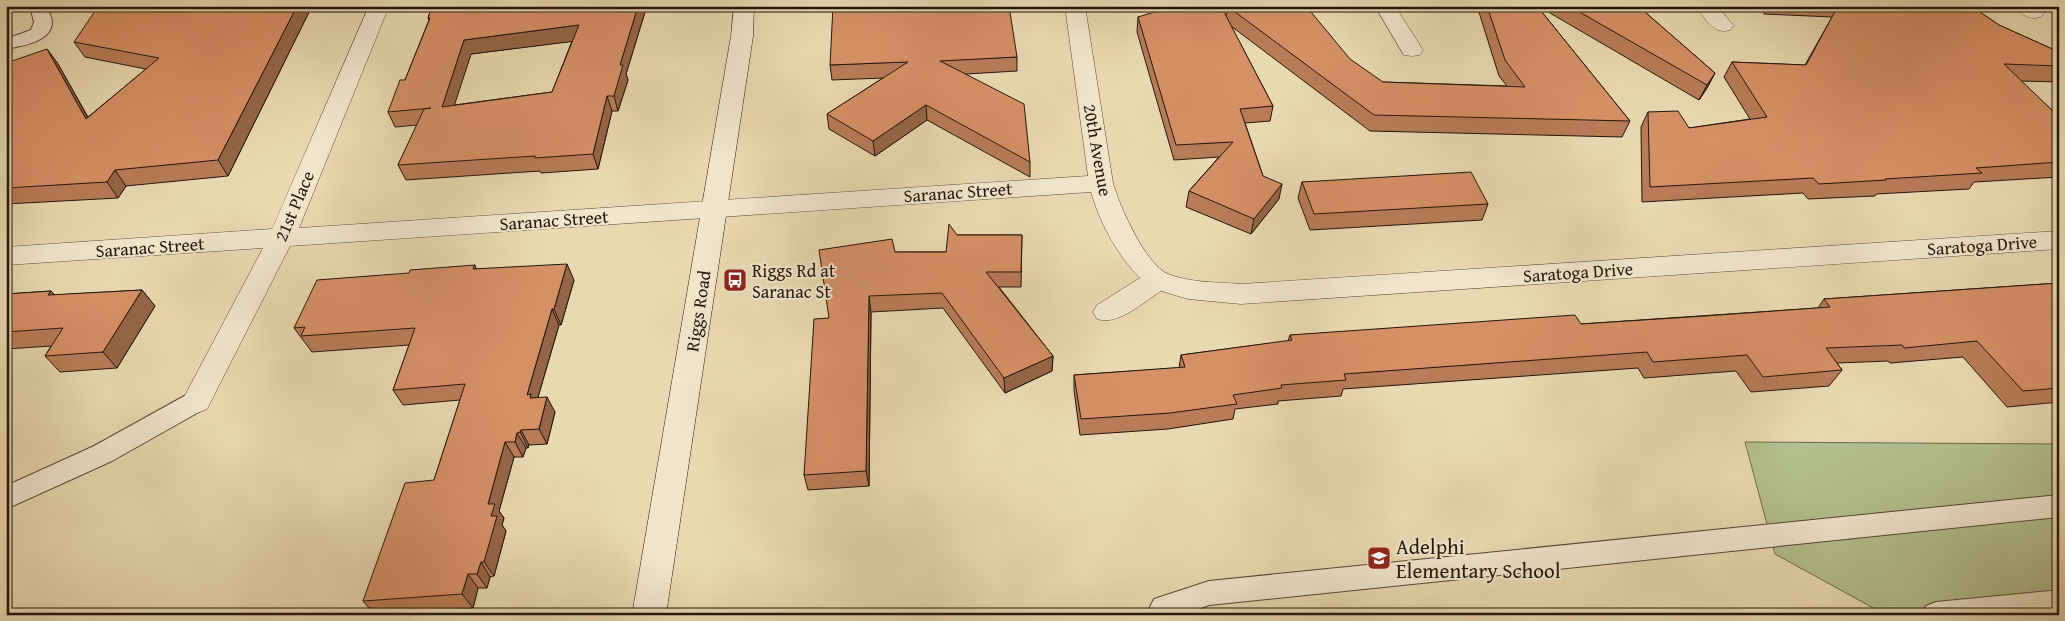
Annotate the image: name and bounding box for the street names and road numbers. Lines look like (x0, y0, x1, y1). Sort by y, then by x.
street label: 20th Avenue (1077, 102, 1119, 198)
street label: 21st Place (267, 166, 321, 246)
street label: Saranac Street (903, 175, 1014, 209)
street label: Saranac Street (499, 203, 610, 237)
street label: Saratoga Drive (1926, 228, 2038, 262)
street label: Saranac Street (95, 230, 206, 264)
street label: Saratoga Drive (1522, 255, 1634, 289)
street label: Riggs Road (678, 268, 718, 354)

